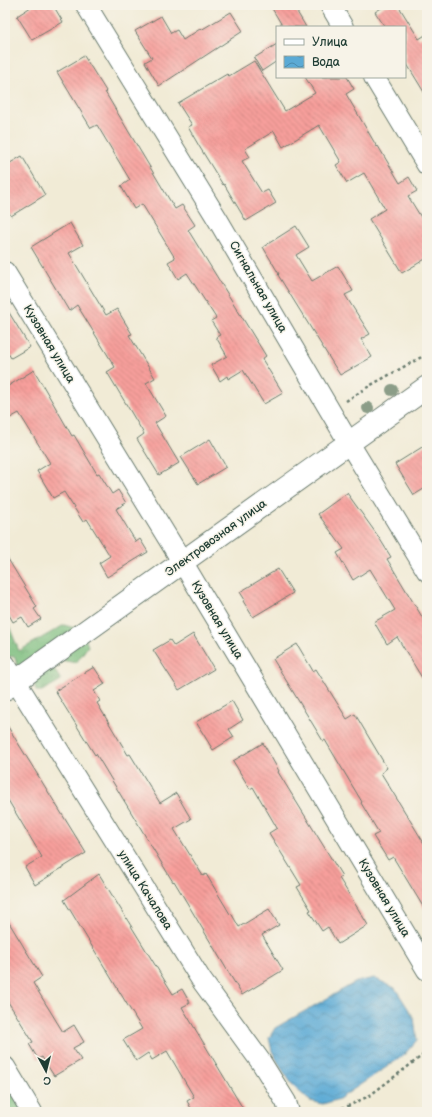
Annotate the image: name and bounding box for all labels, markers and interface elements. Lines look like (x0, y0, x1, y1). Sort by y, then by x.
legend (276, 26, 406, 78)
text: Улица (312, 35, 348, 50)
text: Вода (312, 55, 340, 70)
street label: Сигнальная улица (226, 239, 290, 335)
street label: Кузовная улица (20, 302, 78, 386)
street label: Электровозная улица (162, 496, 270, 580)
street label: Кузовная улица (188, 578, 246, 662)
street label: улица Качалова (115, 847, 175, 933)
street label: Кузовная улица (355, 856, 413, 940)
north arrow (26, 1051, 66, 1091)
text: С (42, 1074, 52, 1087)

